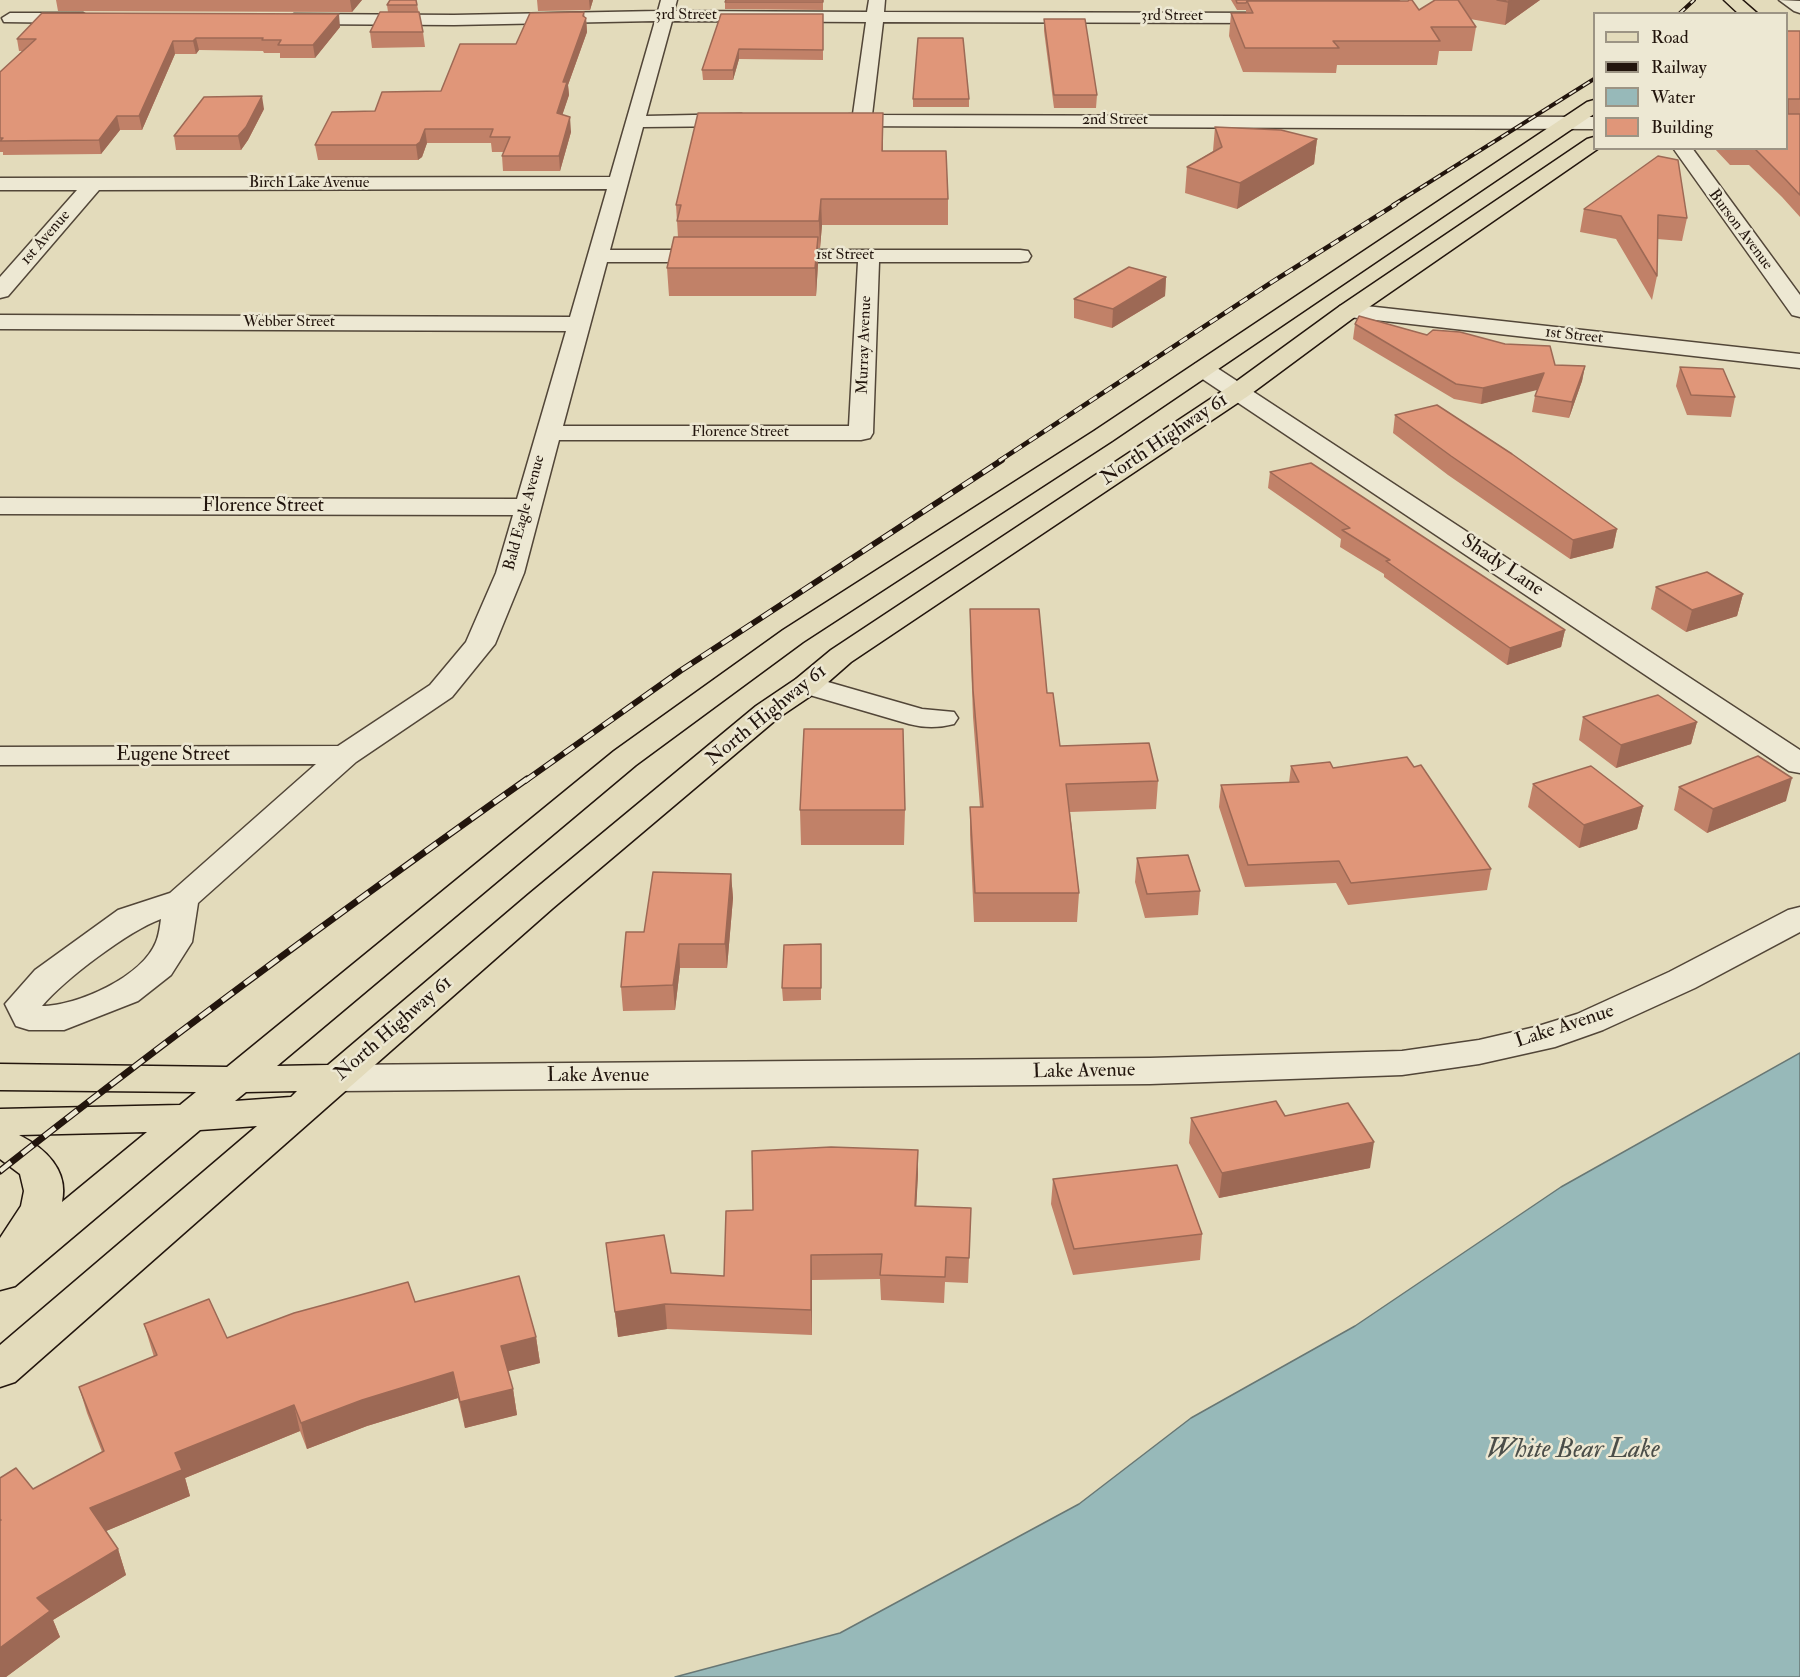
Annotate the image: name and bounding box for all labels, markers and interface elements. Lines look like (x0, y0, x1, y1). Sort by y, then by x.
street label: 3rd Street (655, 6, 717, 26)
street label: 3rd Street (1141, 7, 1203, 27)
legend (1593, 12, 1788, 150)
text: Road (1651, 26, 1689, 49)
text: Railway (1651, 56, 1707, 79)
text: Water (1651, 86, 1695, 109)
street label: 2nd Street (1082, 111, 1148, 131)
text: Building (1651, 116, 1713, 139)
street label: Birch Lake Avenue (249, 174, 369, 194)
street label: Burson Avenue (1703, 186, 1777, 274)
street label: 1st Avenue (17, 207, 75, 269)
street label: 1st Street (816, 246, 874, 266)
street label: Murray Avenue (854, 295, 876, 395)
street label: Webber Street (243, 313, 335, 333)
street label: 1st Street (1544, 323, 1604, 349)
street label: North Highway 61 (1097, 389, 1233, 491)
street label: Florence Street (691, 423, 789, 443)
street label: Bald Eagle Avenue (500, 453, 550, 573)
street label: Florence Street (202, 495, 324, 519)
street label: Shady Lane (1456, 530, 1548, 602)
street label: North Highway 61 (702, 660, 832, 772)
street label: Eugene Street (116, 744, 230, 768)
street label: North Highway 61 (330, 971, 458, 1087)
street label: Lake Avenue (1513, 1000, 1617, 1054)
street label: Lake Avenue (1033, 1059, 1135, 1085)
street label: Lake Avenue (547, 1065, 649, 1089)
water label: White Bear Lake (1486, 1435, 1660, 1467)

